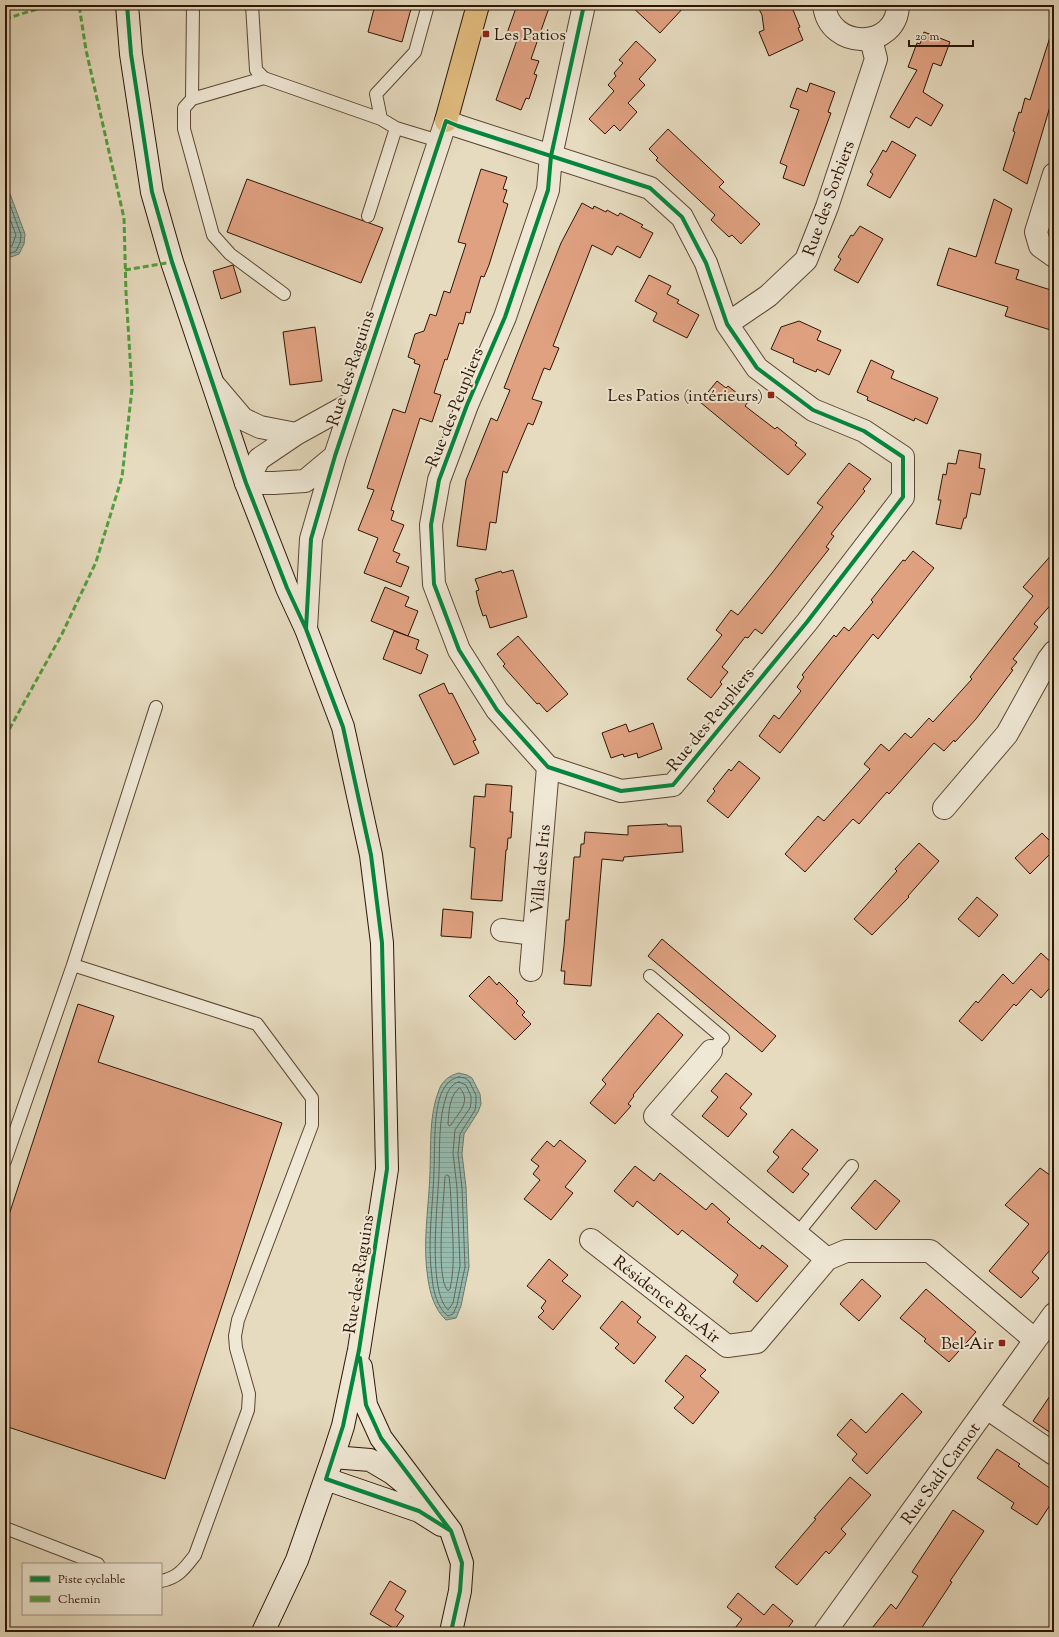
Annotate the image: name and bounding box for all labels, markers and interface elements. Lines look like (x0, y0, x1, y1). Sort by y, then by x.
scale bar (909, 22, 973, 48)
place label: Les Patios (494, 24, 566, 48)
text: 20 m (915, 28, 940, 46)
marker: Les Patios (481, 29, 491, 39)
street label: Rue des Sorbiers (798, 137, 862, 260)
street label: Rue des Raguins (322, 307, 382, 429)
street label: Rue des Peupliers (421, 344, 491, 471)
place label: Les Patios (intérieurs) (608, 385, 763, 409)
marker: Les Patios (intérieurs) (766, 390, 776, 400)
street label: Rue des Peupliers (662, 663, 761, 777)
street label: Villa des Iris (526, 823, 558, 915)
street label: Rue des Raguins (339, 1213, 381, 1336)
street label: Résidence Bel-Air (607, 1251, 725, 1351)
place label: Bel-Air (941, 1333, 995, 1357)
marker: Bel-Air (997, 1338, 1007, 1348)
street label: Rue Sadi Carnot (896, 1418, 987, 1530)
legend (22, 1563, 162, 1615)
text: Piste cyclable (58, 1571, 126, 1589)
text: Chemin (58, 1591, 101, 1609)

